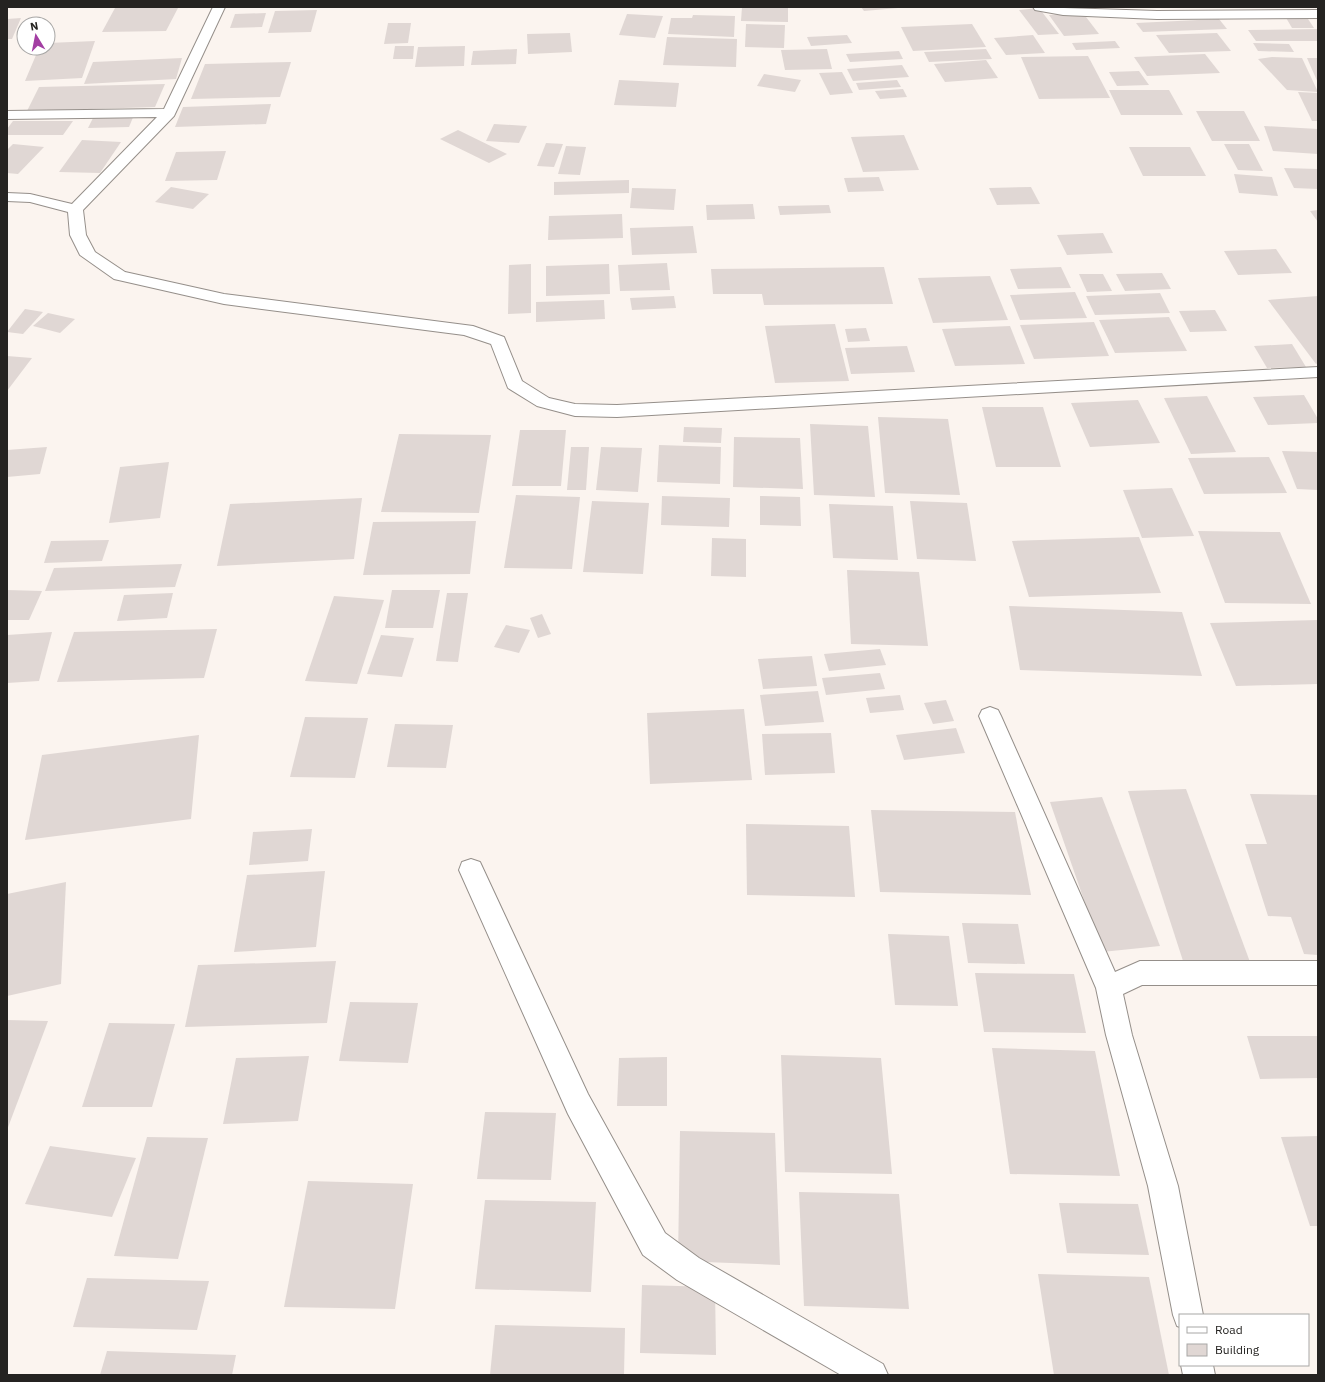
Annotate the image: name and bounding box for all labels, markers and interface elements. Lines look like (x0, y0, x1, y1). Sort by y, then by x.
north arrow (16, 16, 56, 56)
text: N (29, 19, 39, 34)
legend (1179, 1314, 1309, 1366)
text: Road (1215, 1322, 1243, 1337)
text: Building (1215, 1342, 1260, 1357)

